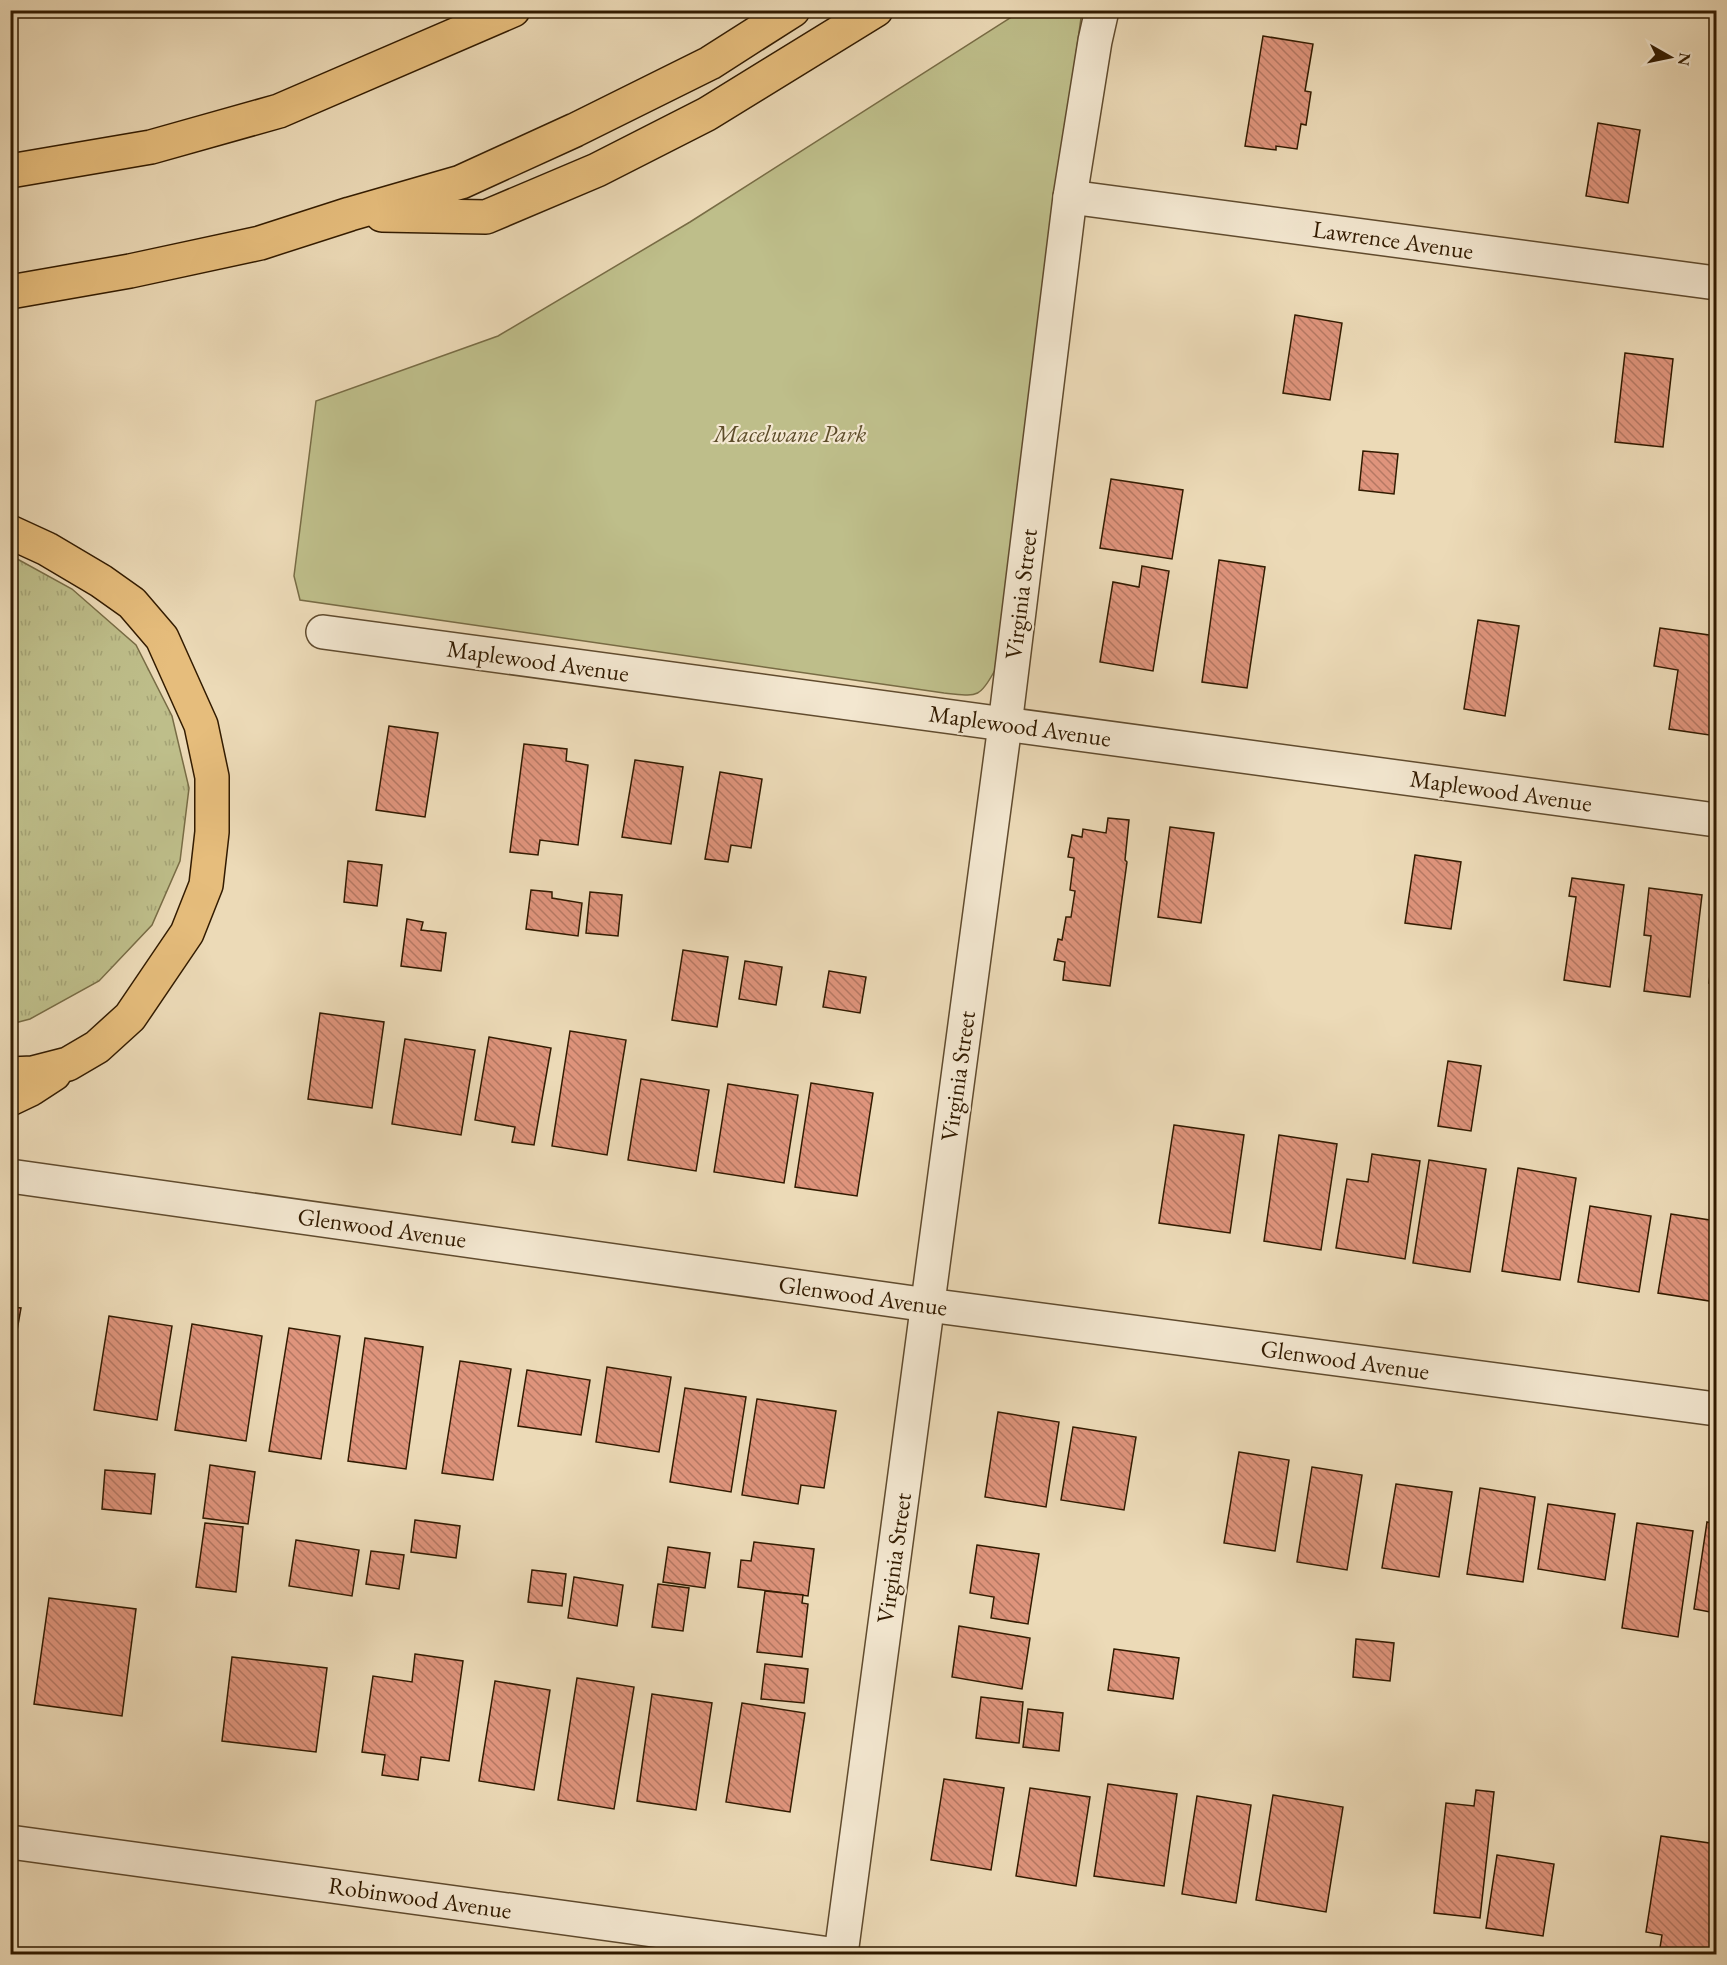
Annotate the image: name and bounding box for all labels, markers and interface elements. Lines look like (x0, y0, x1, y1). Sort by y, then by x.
north arrow (1640, 27, 1700, 87)
text: N (1673, 51, 1696, 67)
street label: Lawrence Avenue (1311, 213, 1475, 266)
park label: Macelwane Park (712, 418, 867, 449)
street label: Virginia Street (997, 526, 1044, 661)
street label: Maplewood Avenue (445, 632, 631, 689)
street label: Maplewood Avenue (927, 697, 1113, 754)
street label: Maplewood Avenue (1408, 762, 1594, 819)
street label: Virginia Street (933, 1008, 982, 1143)
street label: Glenwood Avenue (296, 1200, 468, 1255)
street label: Glenwood Avenue (777, 1268, 949, 1323)
street label: Glenwood Avenue (1259, 1332, 1431, 1387)
street label: Virginia Street (869, 1490, 918, 1625)
street label: Robinwood Avenue (326, 1869, 514, 1926)

